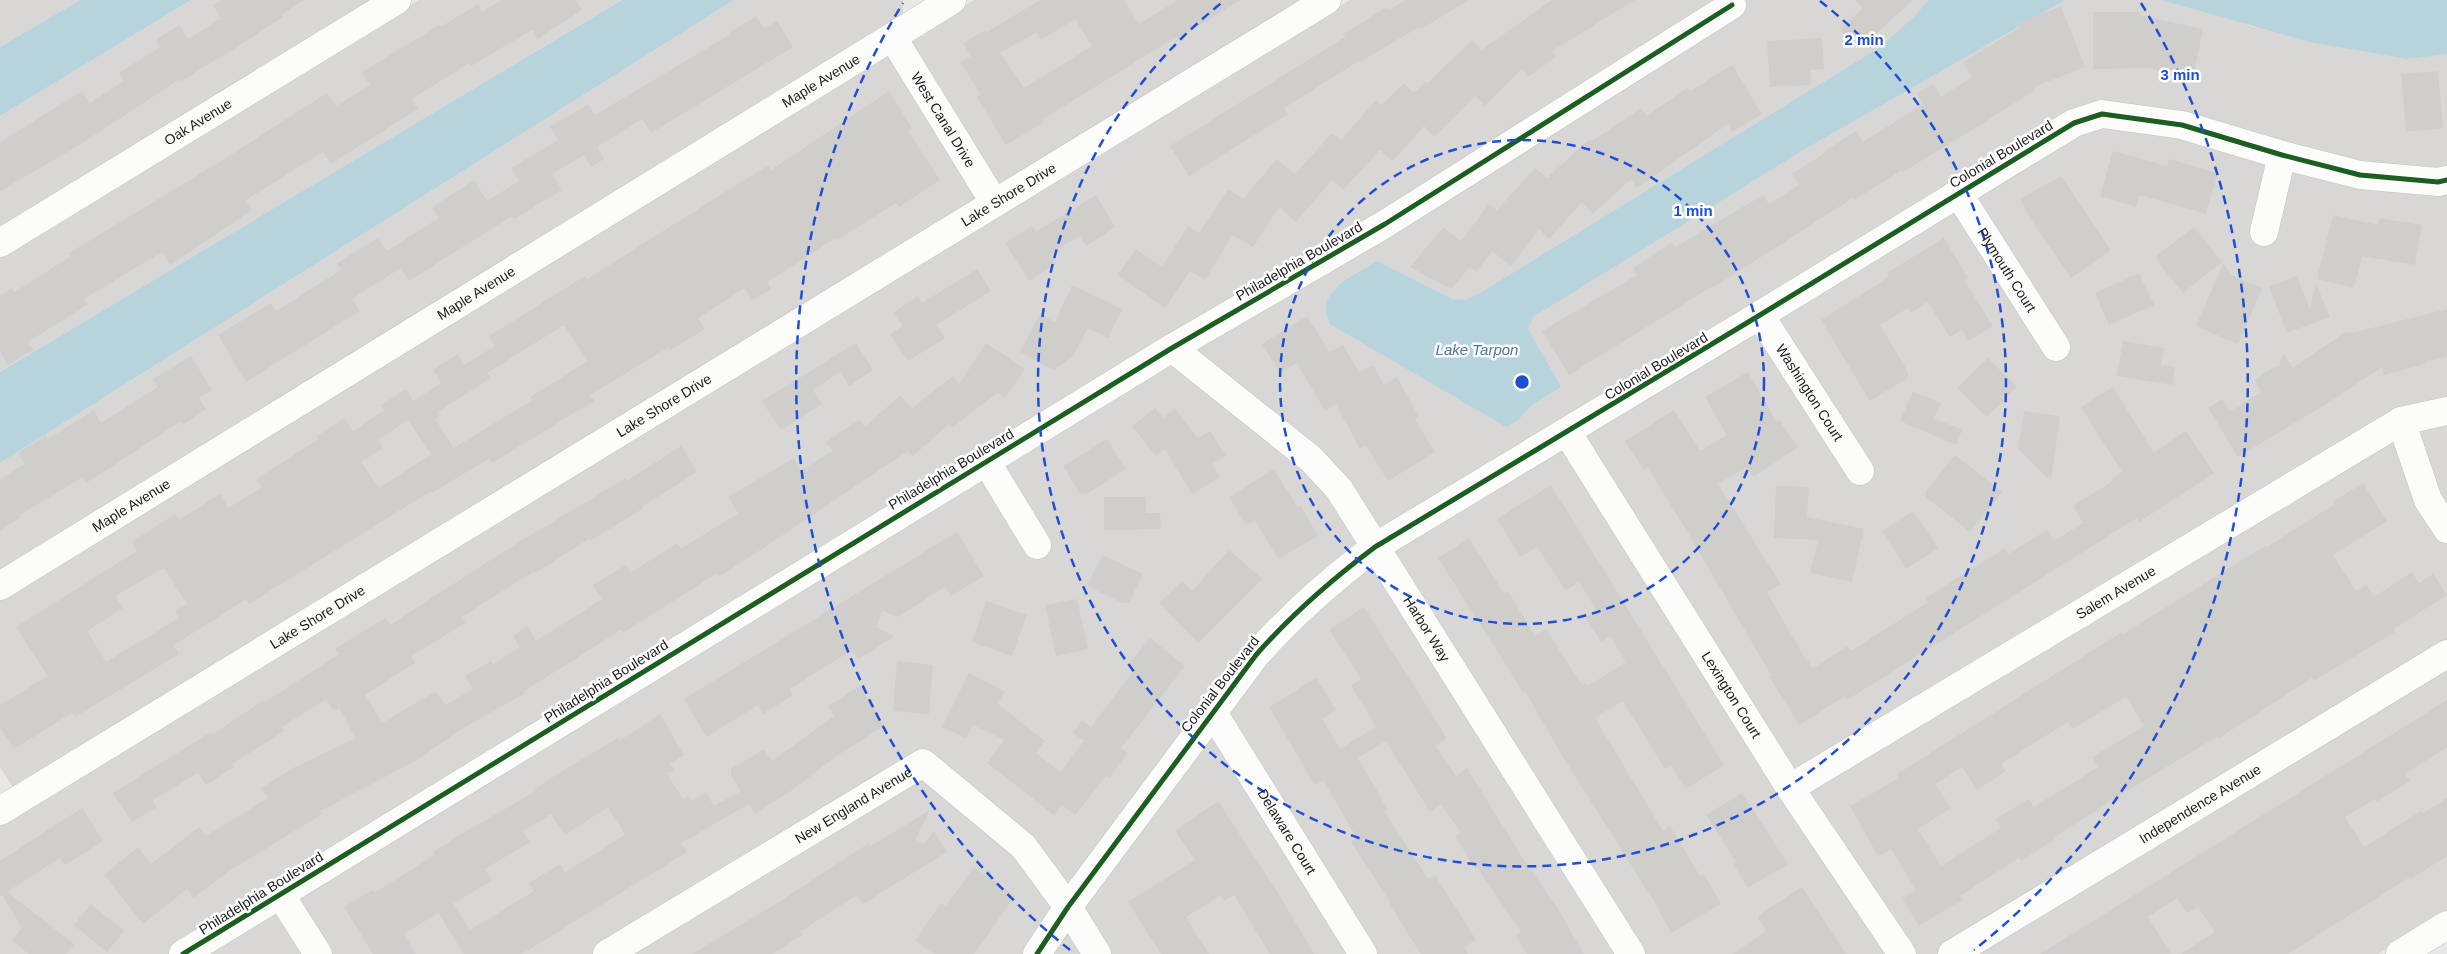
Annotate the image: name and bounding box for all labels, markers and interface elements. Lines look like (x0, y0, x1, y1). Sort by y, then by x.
text: 2 min (1844, 31, 1884, 48)
street label: Maple Avenue (779, 51, 863, 111)
text: 3 min (2160, 66, 2200, 83)
street label: West Canal Drive (908, 69, 979, 170)
street label: Oak Avenue (161, 95, 235, 149)
street label: Colonial Boulevard (1947, 117, 2055, 191)
street label: Lake Shore Drive (958, 159, 1059, 230)
text: 1 min (1673, 202, 1713, 219)
street label: Philadelphia Boulevard (1233, 218, 1365, 304)
street label: Plymouth Court (1974, 225, 2040, 315)
street label: Maple Avenue (434, 263, 518, 323)
street label: Colonial Boulevard (1602, 329, 1710, 403)
water label: Lake Tarpon (1436, 341, 1518, 358)
street label: Washington Court (1773, 341, 1847, 444)
street label: Lake Shore Drive (613, 370, 714, 440)
centre of rings (1513, 373, 1531, 391)
street label: Philadelphia Boulevard (885, 425, 1017, 513)
street label: Maple Avenue (89, 475, 173, 535)
street label: Salem Avenue (2073, 562, 2159, 622)
street label: Lake Shore Drive (267, 582, 368, 652)
street label: Harbor Way (1400, 593, 1453, 664)
street label: Colonial Boulevard (1178, 633, 1262, 735)
street label: Philadelphia Boulevard (541, 636, 671, 726)
street label: Lexington Court (1699, 649, 1765, 741)
street label: Independence Avenue (2136, 761, 2264, 847)
street label: New England Avenue (792, 763, 915, 846)
street label: Delaware Court (1254, 786, 1320, 877)
street label: Philadelphia Boulevard (196, 848, 326, 938)

